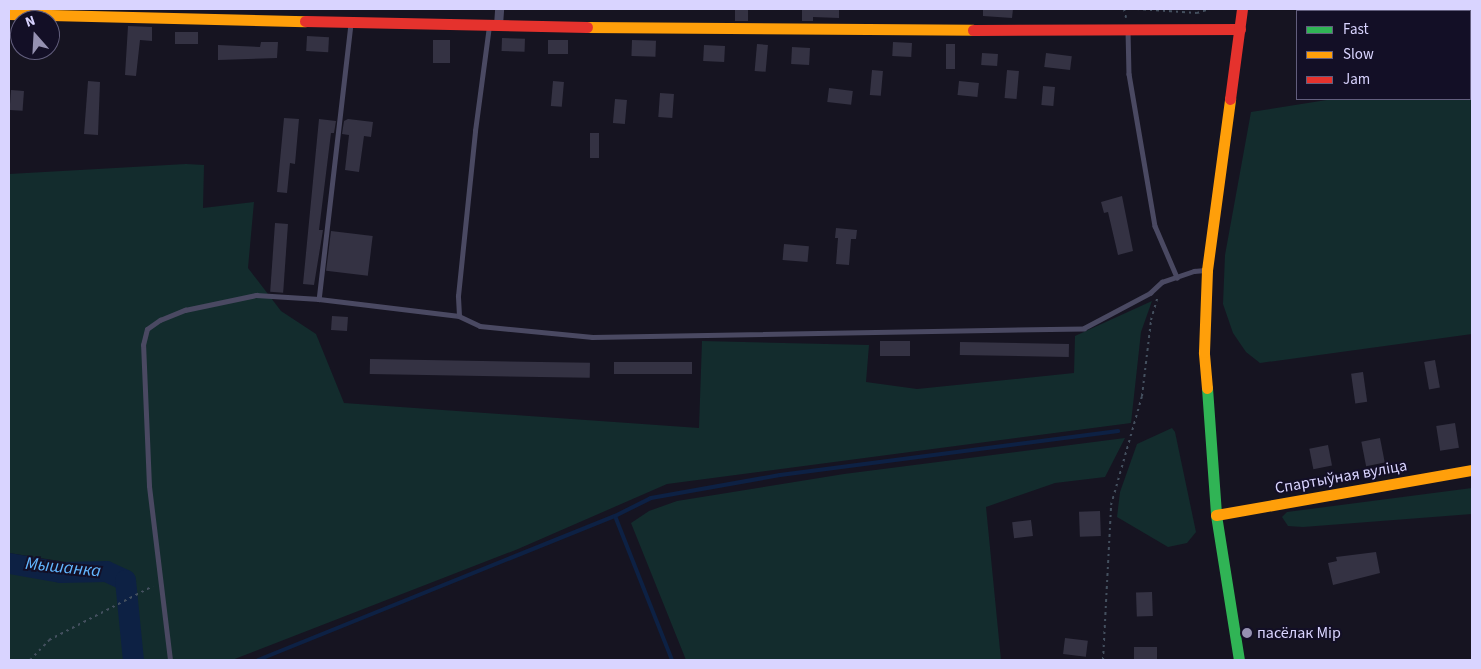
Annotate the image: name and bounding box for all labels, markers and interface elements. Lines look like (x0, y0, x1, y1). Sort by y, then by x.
north arrow (10, 10, 60, 60)
legend (1296, 10, 1471, 100)
text: N (23, 11, 38, 33)
text: Fast (1343, 19, 1369, 40)
text: Slow (1343, 44, 1374, 65)
text: Jam (1343, 69, 1370, 90)
street label: Спартыўная вуліца (1274, 456, 1408, 498)
water label: Мышанка (24, 553, 102, 583)
place label: пасёлак Мір (1257, 623, 1341, 643)
marker: пасёлак Мір (1241, 627, 1253, 639)

